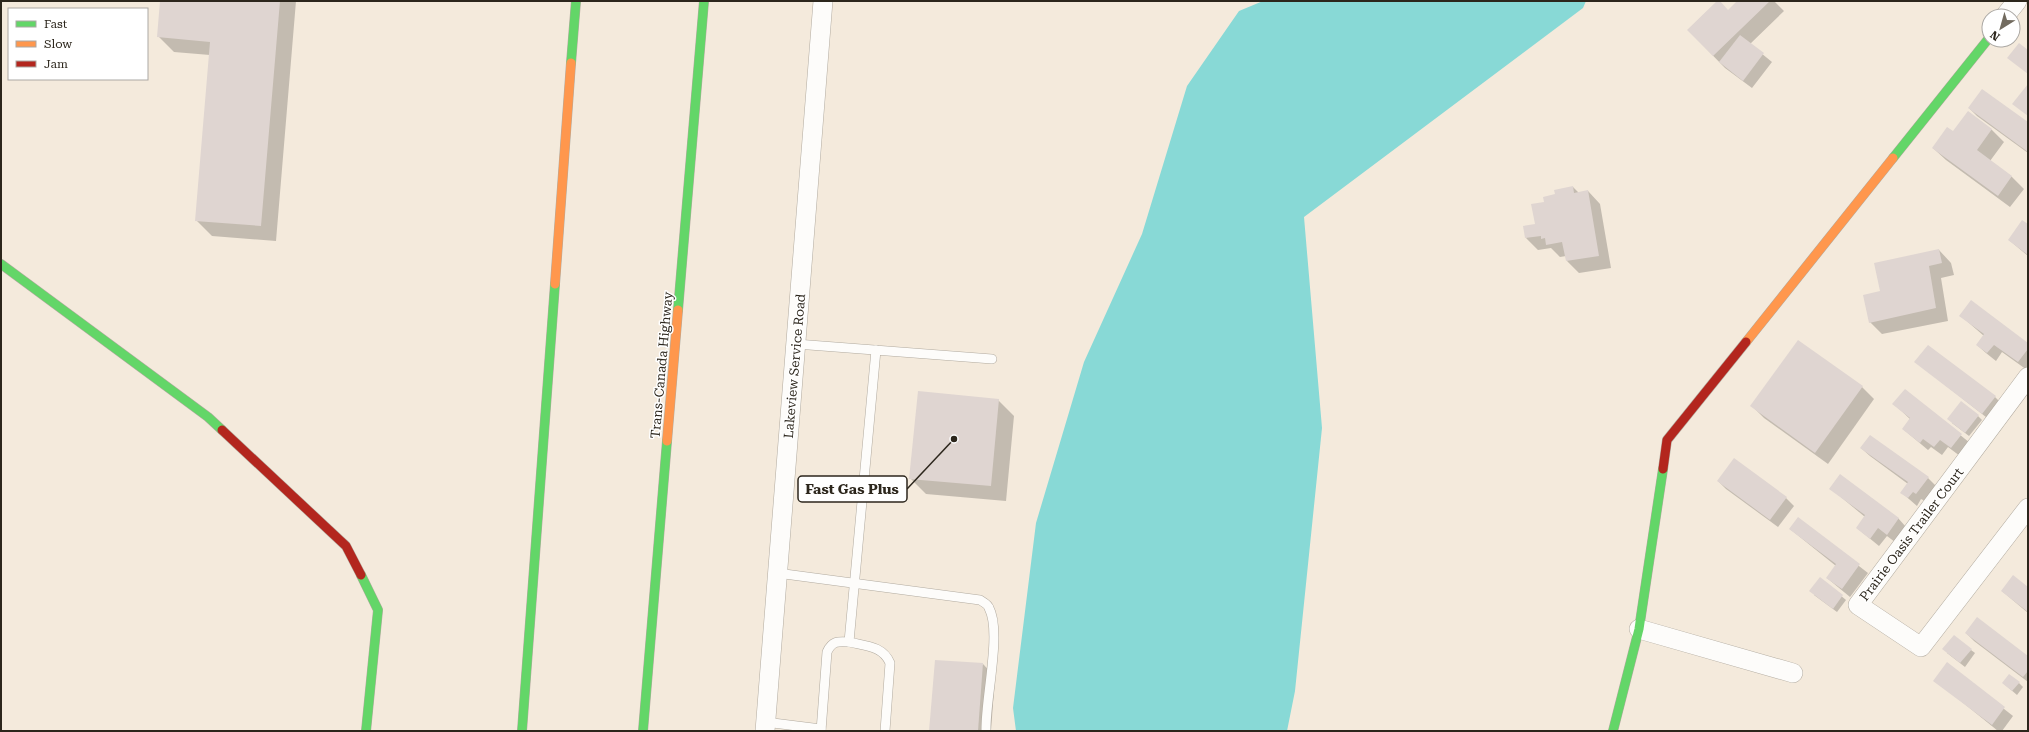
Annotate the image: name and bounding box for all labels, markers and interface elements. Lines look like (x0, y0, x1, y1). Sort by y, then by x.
legend (8, 8, 148, 80)
north arrow (1981, 8, 2021, 48)
text: Fast (44, 17, 68, 31)
text: N (1988, 28, 2003, 43)
text: Slow (44, 37, 72, 51)
text: Jam (44, 57, 68, 71)
street label: Trans-Canada Highway (648, 291, 675, 439)
street label: Lakeview Service Road (781, 292, 808, 439)
street label: Prairie Oasis Trailer Court (1856, 465, 1966, 604)
callout: Fast Gas Plus (798, 476, 907, 502)
text: Fast Gas Plus (805, 481, 899, 497)

